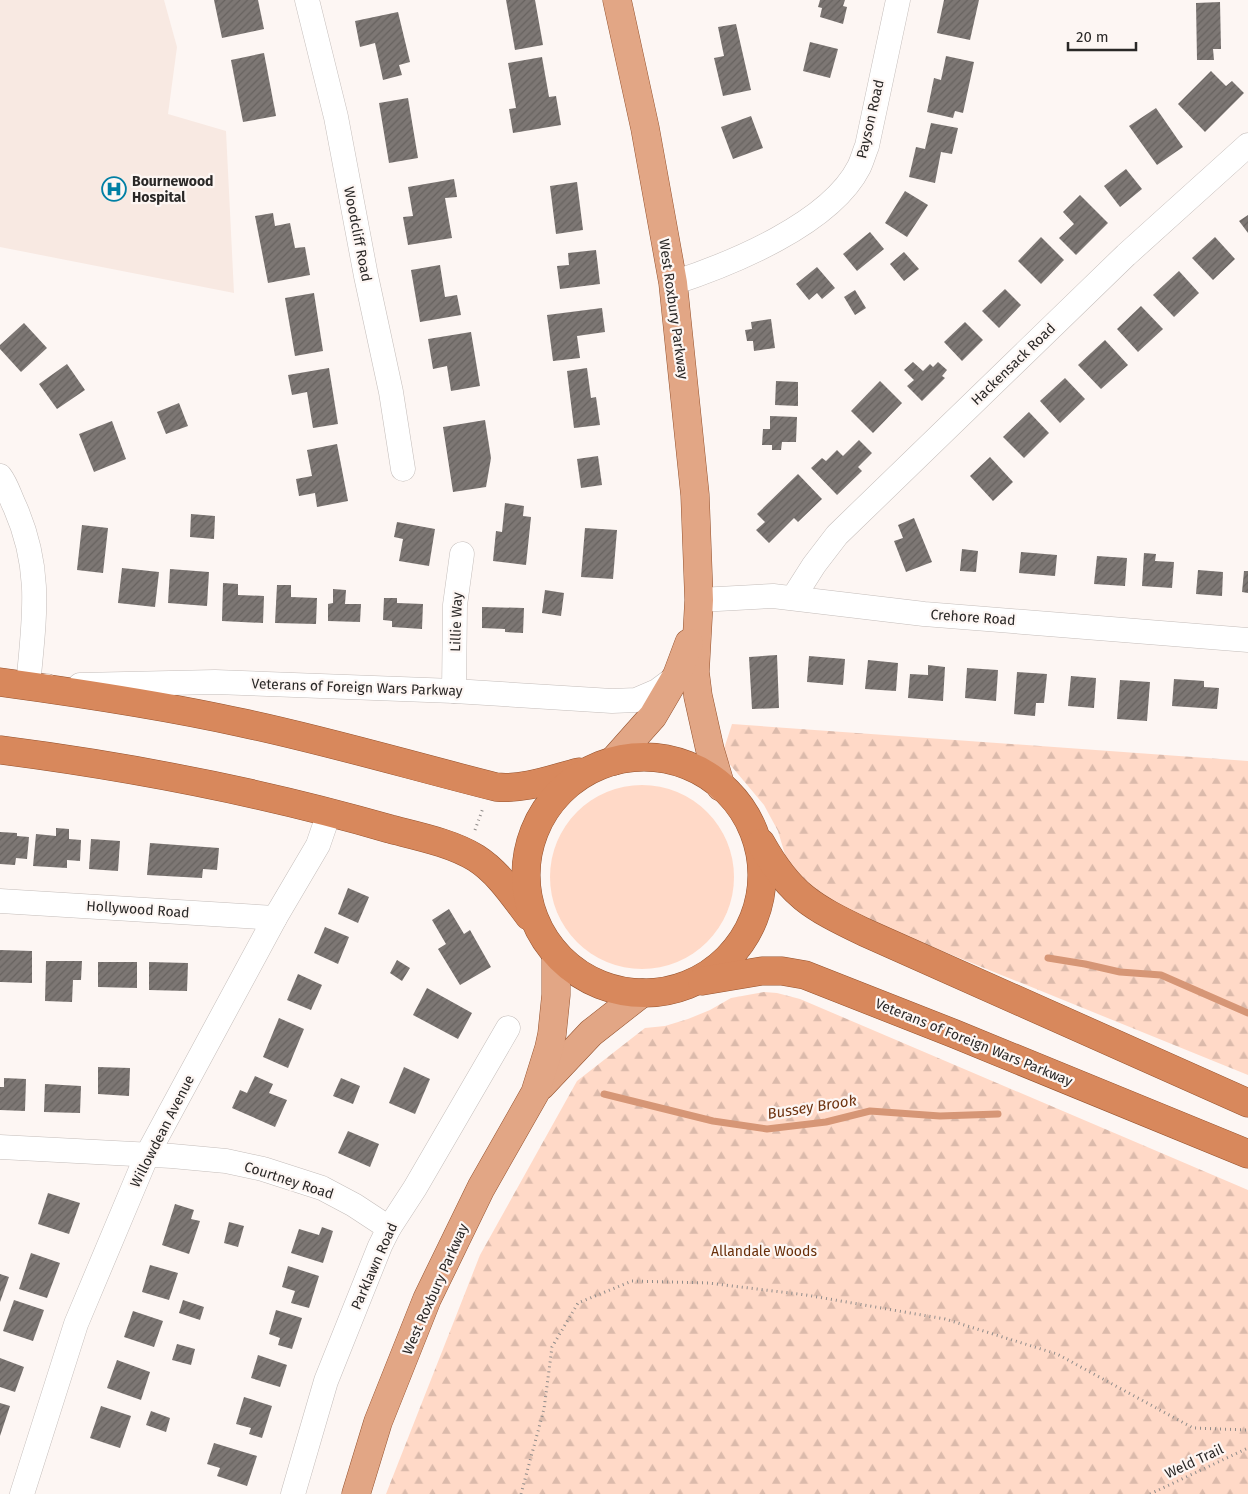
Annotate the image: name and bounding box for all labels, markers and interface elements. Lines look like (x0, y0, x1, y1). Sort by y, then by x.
scale bar (1068, 20, 1136, 52)
text: 20 m (1076, 28, 1109, 46)
street label: Payson Road (853, 78, 888, 160)
place label: Bournewood Hospital (132, 173, 213, 206)
hospital icon: Bournewood Hospital (101, 176, 127, 202)
street label: Woodcliff Road (340, 185, 375, 283)
street label: West Roxbury Parkway (655, 238, 692, 380)
street label: Hackensack Road (968, 320, 1059, 409)
street label: Lillie Way (447, 592, 466, 652)
street label: Crehore Road (930, 606, 1016, 629)
street label: Veterans of Foreign Wars Parkway (251, 675, 463, 700)
street label: Hollywood Road (86, 897, 190, 922)
street label: Veterans of Foreign Wars Parkway (873, 995, 1075, 1090)
street label: Willowdean Avenue (127, 1072, 198, 1190)
water label: Bussey Brook (766, 1091, 858, 1123)
street label: Courtney Road (242, 1158, 336, 1203)
street label: Parklawn Road (348, 1220, 401, 1312)
street label: West Roxbury Parkway (399, 1221, 472, 1357)
park label: Allandale Woods (711, 1243, 817, 1260)
street label: Weld Trail (1162, 1441, 1226, 1482)

